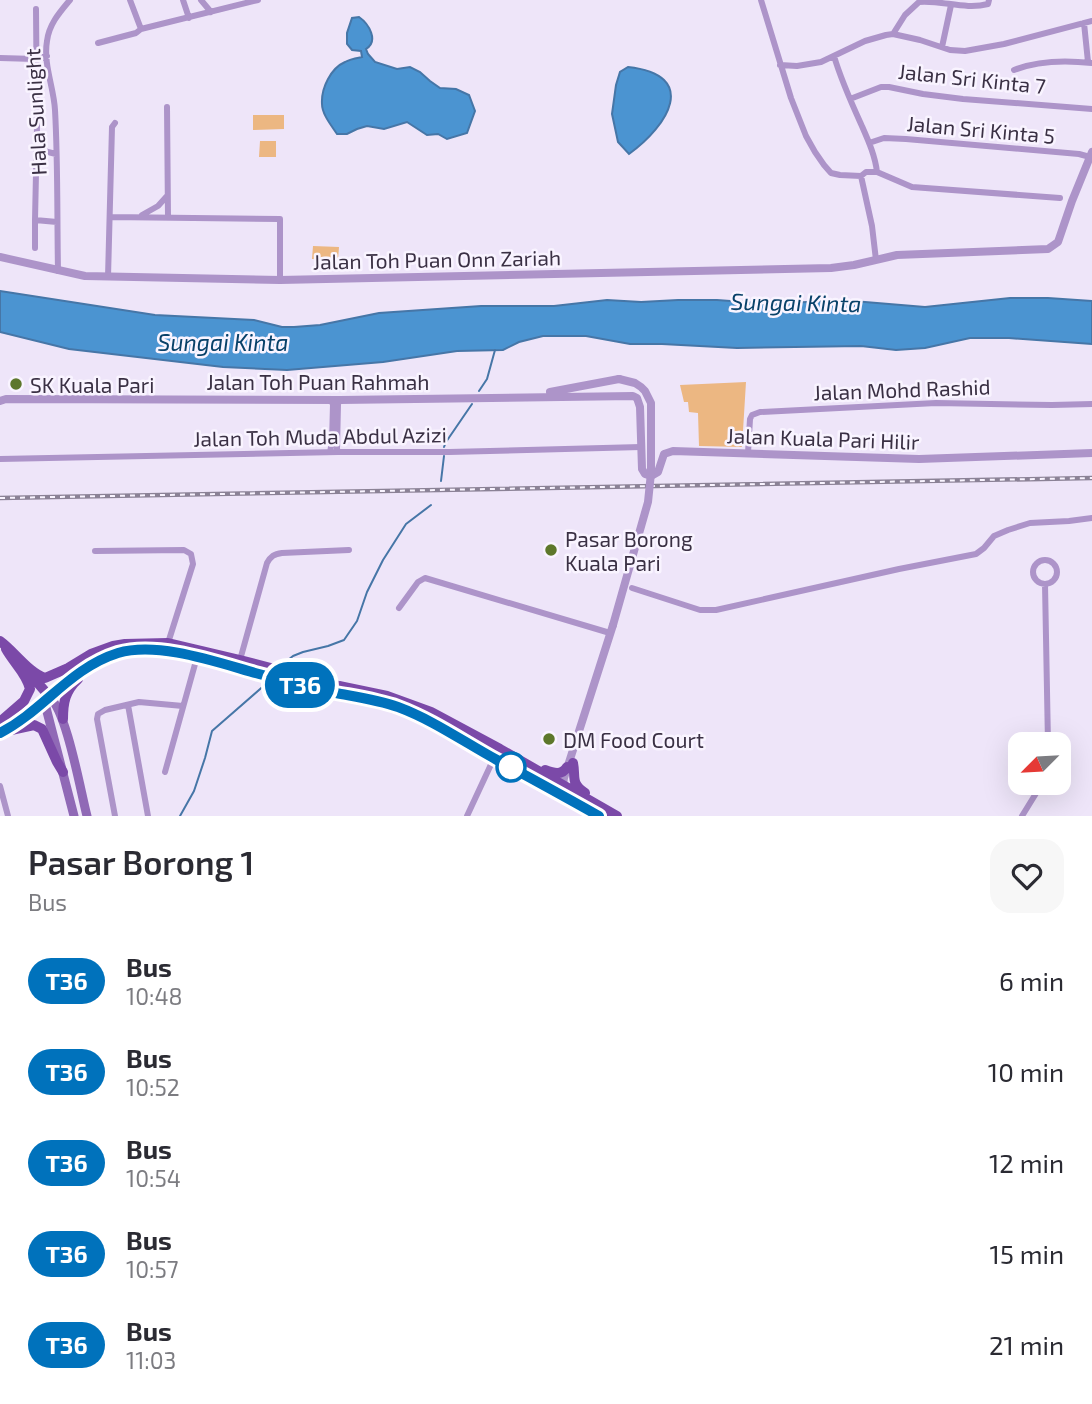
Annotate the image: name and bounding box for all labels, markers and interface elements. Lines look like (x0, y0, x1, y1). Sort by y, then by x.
street label: Hala Sunlight (19, 48, 51, 176)
street label: Jalan Sri Kinta 7 (897, 58, 1047, 98)
street label: Jalan Sri Kinta 5 (906, 110, 1056, 148)
street label: Jalan Toh Puan Onn Zariah (313, 244, 561, 274)
water label: Sungai Kinta (730, 287, 862, 317)
water label: Sungai Kinta (158, 328, 288, 356)
street label: Jalan Toh Puan Rahmah (206, 369, 430, 394)
place label: SK Kuala Pari (30, 372, 154, 397)
street label: Jalan Mohd Rashid (813, 373, 991, 405)
marker: SK Kuala Pari (8, 376, 24, 392)
street label: Jalan Toh Muda Abdul Azizi (193, 421, 447, 451)
street label: Jalan Kuala Pari Hilir (726, 422, 920, 454)
place label: Pasar Borong Kuala Pari (565, 526, 693, 575)
marker: Pasar Borong Kuala Pari (543, 542, 559, 558)
line badge: T36 (260, 662, 340, 708)
text: T36 (279, 670, 321, 699)
place label: DM Food Court (563, 727, 704, 752)
marker: DM Food Court (541, 731, 557, 747)
north arrow (1008, 732, 1071, 794)
map controls (1008, 732, 1071, 795)
unlabelled marker (496, 752, 526, 782)
button: heart (990, 839, 1064, 913)
text: Pasar Borong 1 (28, 842, 254, 882)
text: Bus (28, 888, 67, 916)
text: Bus (126, 951, 172, 982)
text: 6 min (999, 965, 1064, 996)
text: T36 (45, 966, 88, 995)
text: 10:48 (126, 982, 183, 1010)
text: Bus (126, 1042, 172, 1073)
text: 10 min (988, 1056, 1064, 1087)
text: T36 (45, 1057, 88, 1086)
text: 10:52 (126, 1073, 180, 1101)
text: Bus (126, 1133, 172, 1164)
text: 12 min (989, 1147, 1064, 1178)
text: T36 (45, 1148, 88, 1177)
text: 10:54 (126, 1164, 181, 1192)
text: Bus (126, 1224, 172, 1255)
text: 15 min (990, 1238, 1064, 1269)
text: T36 (45, 1239, 88, 1268)
text: 10:57 (126, 1255, 179, 1283)
text: Bus (126, 1315, 172, 1346)
text: 21 min (989, 1329, 1064, 1360)
text: T36 (45, 1330, 88, 1359)
text: 11:03 (126, 1346, 176, 1374)

